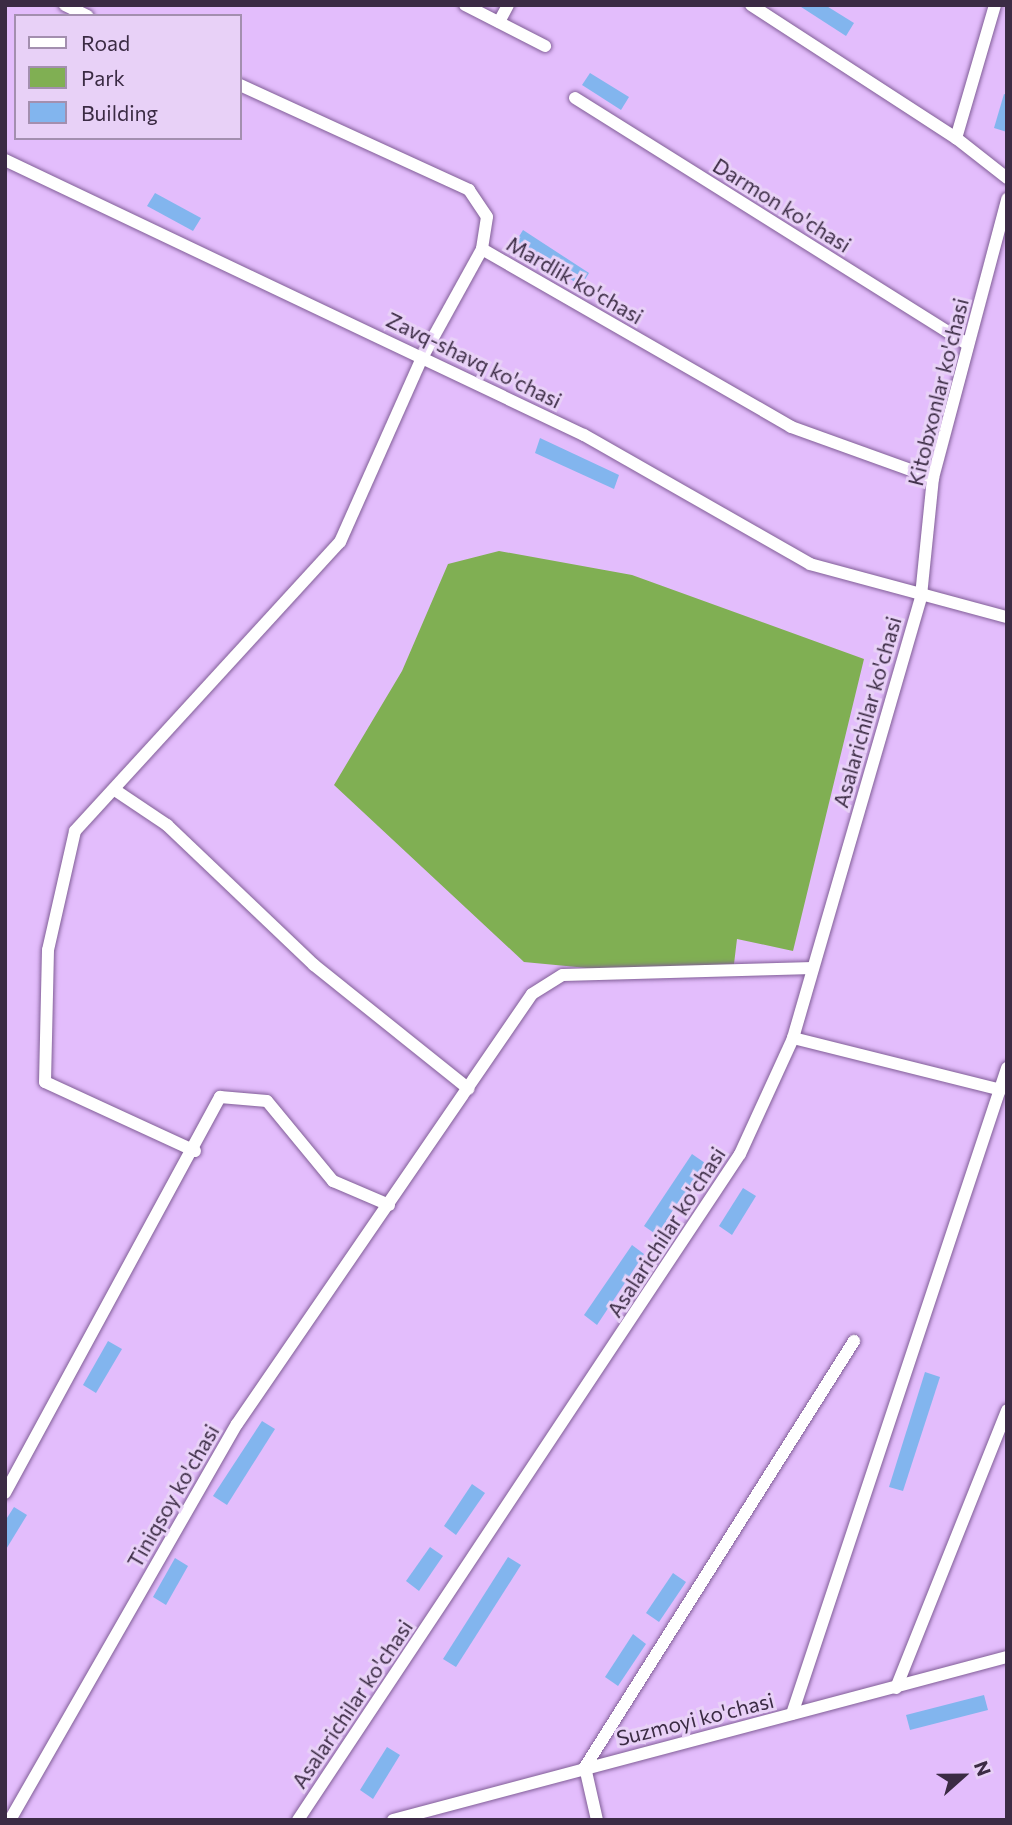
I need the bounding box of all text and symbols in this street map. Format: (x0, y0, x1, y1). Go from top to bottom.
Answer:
legend (14, 14, 242, 140)
text: Road (81, 30, 130, 55)
text: Park (81, 65, 125, 90)
text: Building (81, 100, 158, 125)
street label: Darmon ko'chasi (708, 153, 856, 257)
street label: Mardlik ko'chasi (502, 231, 648, 329)
street label: Kitobxonlar ko'chasi (902, 296, 974, 488)
street label: Zavq-shavq ko'chasi (382, 307, 566, 413)
street label: Asalarichilar ko'chasi (828, 613, 906, 811)
street label: Asalarichilar ko'chasi (602, 1142, 730, 1322)
street label: Tiniqsoy ko'chasi (122, 1420, 224, 1572)
street label: Asalarichilar ko'chasi (286, 1615, 418, 1793)
street label: Suzmoyi ko'chasi (614, 1687, 776, 1751)
north arrow (928, 1741, 998, 1811)
text: N (970, 1758, 996, 1779)

